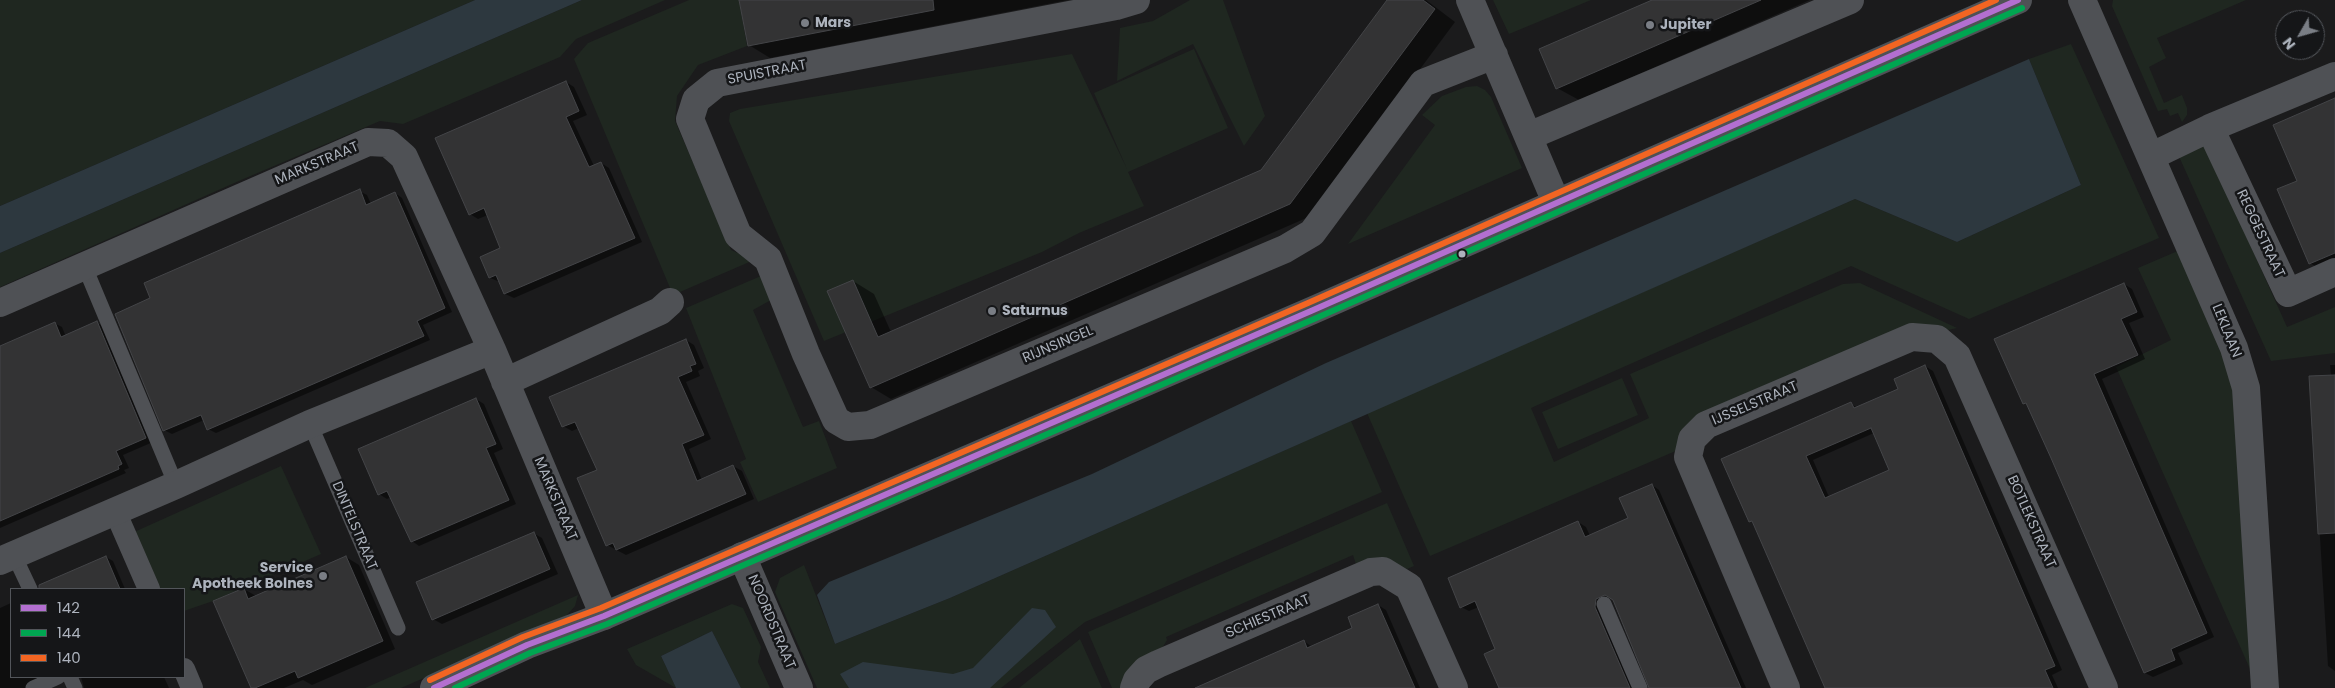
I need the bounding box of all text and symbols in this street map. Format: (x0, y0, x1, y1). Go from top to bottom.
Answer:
north arrow (2275, 10, 2325, 60)
place label: Mars (815, 15, 851, 31)
marker: Mars (799, 17, 811, 29)
place label: Jupiter (1660, 17, 1711, 33)
marker: Jupiter (1644, 19, 1656, 31)
text: N (2278, 33, 2300, 54)
street label: SPUISTRAAT (726, 57, 808, 89)
street label: MARKSTRAAT (273, 139, 361, 189)
street label: REGGESTRAAT (2232, 187, 2288, 281)
unlabelled marker (1457, 249, 1467, 259)
street label: LEKLAAN (2208, 302, 2244, 360)
place label: Saturnus (1002, 303, 1068, 319)
marker: Saturnus (986, 305, 998, 317)
street label: RIJNSINGEL (1020, 323, 1096, 367)
street label: IJSSELSTRAAT (1710, 378, 1800, 430)
street label: MARKSTRAAT (530, 455, 580, 543)
street label: BOTLEKSTRAAT (2003, 473, 2059, 571)
street label: DINTELSTRAAT (328, 479, 380, 573)
place label: Service Apotheek Bolnes (192, 560, 313, 592)
marker: Service Apotheek Bolnes (317, 570, 329, 582)
street label: NOORDSTRAAT (744, 572, 798, 672)
legend (10, 588, 185, 678)
street label: SCHIESTRAAT (1223, 592, 1313, 642)
text: 142 (57, 597, 80, 618)
text: 144 (57, 622, 81, 643)
text: 140 (57, 647, 81, 668)

